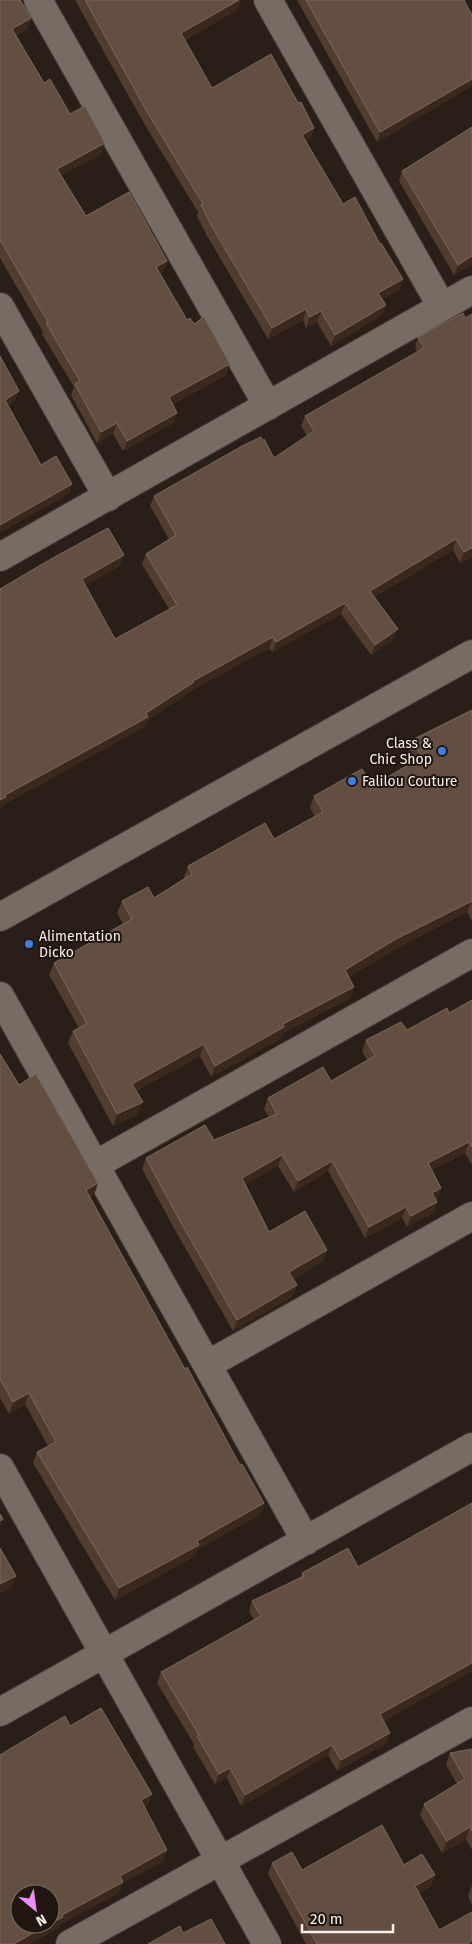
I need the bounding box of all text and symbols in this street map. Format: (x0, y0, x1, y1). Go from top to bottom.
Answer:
place label: Class & Chic Shop (369, 735, 432, 768)
marker: Class & Chic Shop (436, 745, 448, 757)
place label: Falilou Couture (362, 773, 457, 790)
marker: Falilou Couture (346, 775, 358, 787)
place label: Alimentation Dicko (39, 928, 121, 961)
marker: Alimentation Dicko (23, 938, 35, 950)
north arrow (10, 1884, 60, 1934)
scale bar (302, 1902, 393, 1934)
text: N (33, 1910, 49, 1930)
text: 20 m (310, 1910, 343, 1928)

